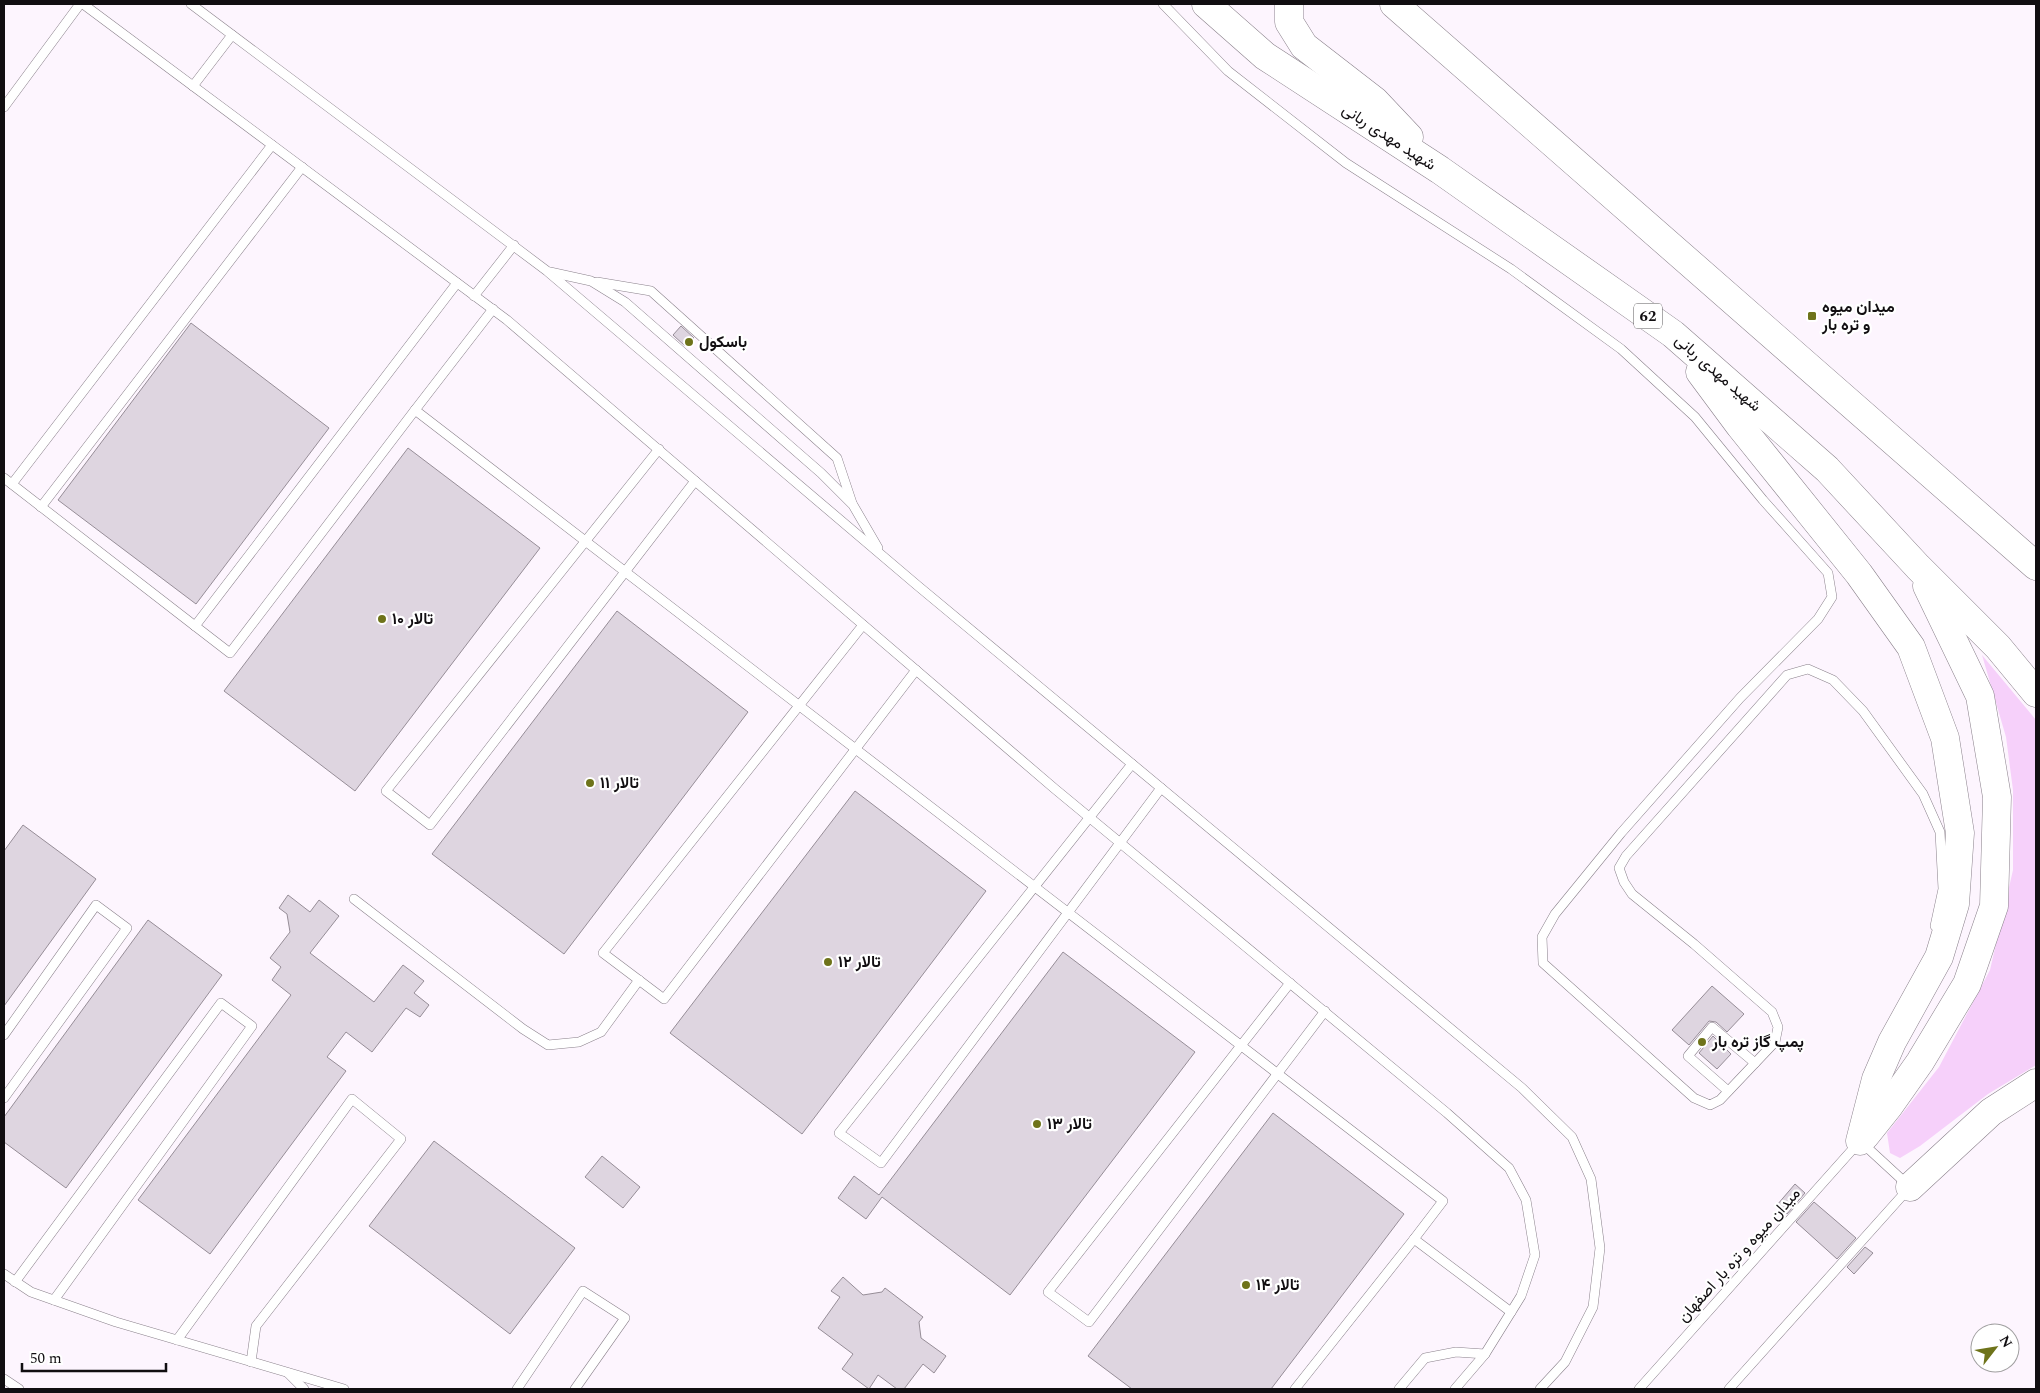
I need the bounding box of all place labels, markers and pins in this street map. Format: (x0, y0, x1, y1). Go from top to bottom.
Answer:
place label: میدان میوه و تره بار (1821, 295, 1895, 337)
marker: میدان میوه و تره بار (1806, 310, 1818, 322)
place label: باسكول (699, 330, 747, 354)
marker: باسكول (683, 336, 695, 348)
place label: تالار ۱۰ (392, 607, 433, 631)
marker: تالار ۱۰ (376, 613, 388, 625)
place label: تالار ۱۱ (600, 771, 639, 795)
marker: تالار ۱۱ (584, 777, 596, 789)
place label: تالار ۱۲ (838, 950, 881, 974)
marker: تالار ۱۲ (822, 956, 834, 968)
place label: پمپ گاز تره بار (1711, 1030, 1804, 1054)
marker: پمپ گاز تره بار (1696, 1036, 1708, 1048)
place label: تالار ۱۳ (1047, 1112, 1092, 1136)
marker: تالار ۱۳ (1031, 1118, 1043, 1130)
place label: تالار ۱۴ (1256, 1273, 1300, 1297)
marker: تالار ۱۴ (1240, 1279, 1252, 1291)

